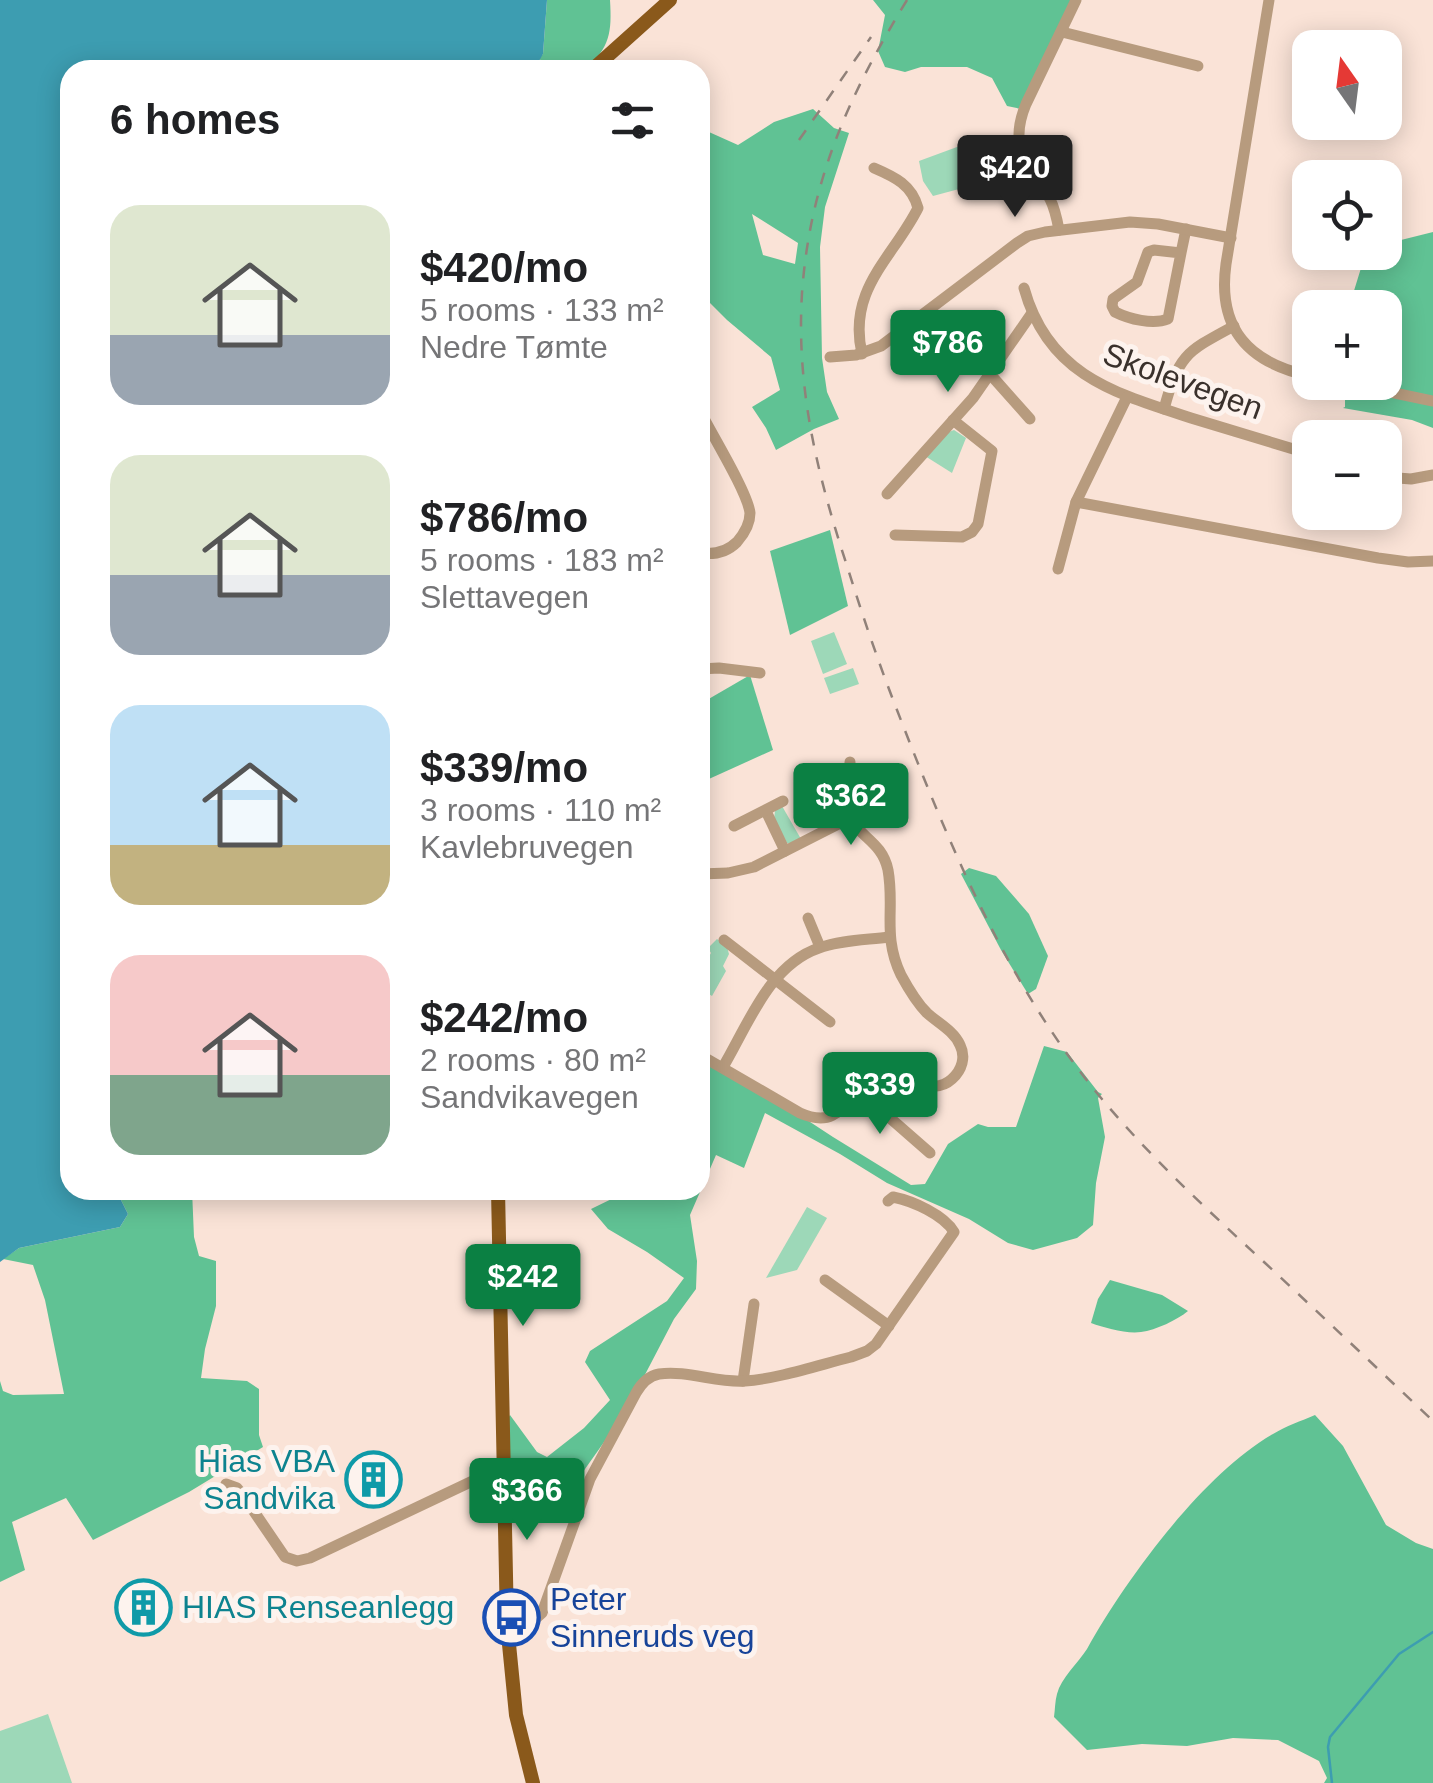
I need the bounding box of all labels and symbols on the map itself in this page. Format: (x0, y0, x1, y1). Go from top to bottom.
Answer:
north arrow (1292, 30, 1402, 140)
pin: $420 (956, 135, 1074, 220)
pin: $786 (889, 310, 1007, 395)
street label: Skolevegen (1098, 335, 1268, 427)
pin: $362 (792, 763, 910, 848)
pin: $339 (821, 1052, 939, 1137)
pin: $242 (464, 1244, 582, 1329)
place label: Hias VBA Sandvika (198, 1443, 336, 1516)
building icon: Hias VBA Sandvika (344, 1449, 404, 1509)
pin: $366 (468, 1458, 586, 1543)
building icon: HIAS Renseanlegg (113, 1577, 173, 1637)
place label: Peter Sinneruds veg (550, 1581, 755, 1654)
bus stop icon: Peter Sinneruds veg (481, 1587, 541, 1647)
place label: HIAS Renseanlegg (182, 1589, 454, 1625)

